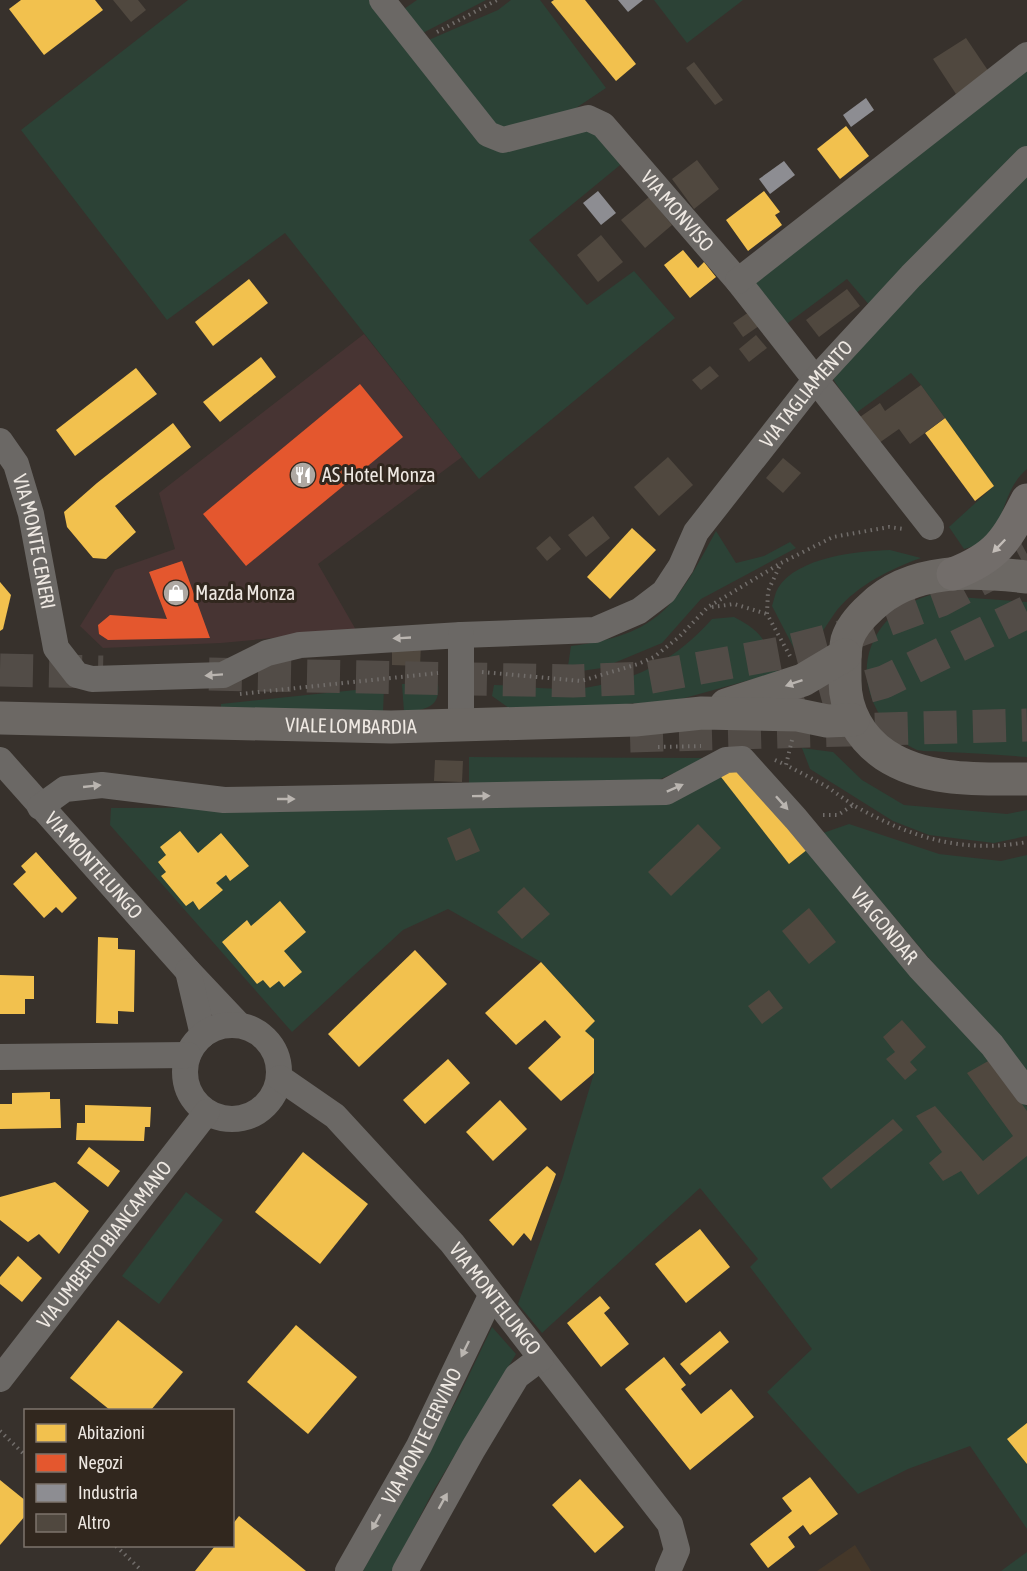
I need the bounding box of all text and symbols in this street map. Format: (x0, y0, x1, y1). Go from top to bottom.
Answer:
street label: VIA MONVISO (637, 165, 719, 256)
street label: VIA TAGLIAMENTO (755, 335, 857, 452)
restaurant icon: AS Hotel Monza (288, 460, 318, 490)
place label: AS Hotel Monza (322, 463, 436, 486)
street label: VIA MONTE CENERI (9, 471, 60, 611)
one-way arrow (992, 539, 1006, 553)
shop icon: Mazda Monza (161, 578, 191, 608)
place label: Mazda Monza (195, 581, 295, 604)
one-way arrow (393, 633, 412, 642)
one-way arrow (204, 670, 223, 679)
one-way arrow (785, 679, 803, 688)
street label: VIALE LOMBARDIA (285, 713, 417, 738)
one-way arrow (83, 781, 102, 791)
one-way arrow (667, 783, 685, 793)
one-way arrow (472, 792, 491, 801)
one-way arrow (277, 794, 296, 804)
one-way arrow (775, 795, 789, 810)
street label: VIA MONTELUNGO (41, 807, 148, 923)
street label: VIA GONDAR (846, 882, 923, 968)
street label: VIA UMBERTO BIANCAMANO (32, 1156, 176, 1333)
street label: VIA MONTELUNGO (445, 1238, 546, 1359)
one-way arrow (461, 1340, 470, 1357)
street label: VIA MONTE CERVINO (377, 1364, 466, 1508)
legend (24, 1409, 234, 1547)
text: Abitazioni (78, 1422, 145, 1443)
text: Negozi (78, 1452, 123, 1473)
text: Industria (78, 1482, 138, 1503)
one-way arrow (438, 1493, 448, 1510)
text: Altro (78, 1512, 111, 1533)
one-way arrow (371, 1514, 381, 1531)

